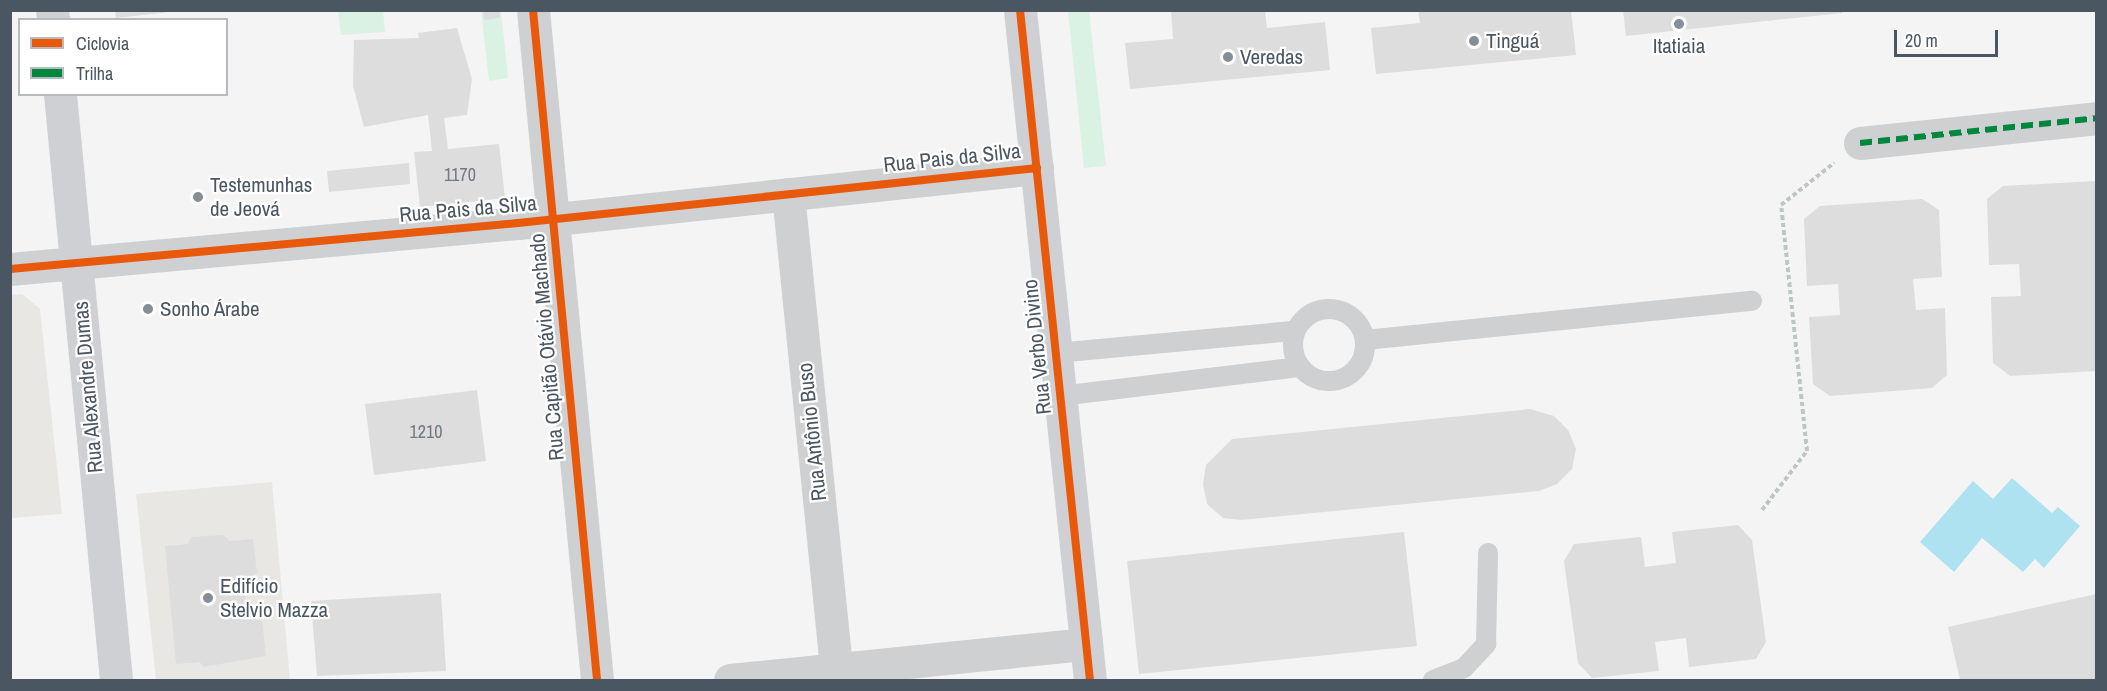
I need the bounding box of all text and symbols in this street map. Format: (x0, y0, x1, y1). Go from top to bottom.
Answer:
marker: Itatiaia (1672, 17, 1686, 31)
legend (18, 18, 228, 96)
scale bar (1897, 18, 2000, 56)
place label: Tinguá (1486, 28, 1539, 54)
text: 20 m (1905, 28, 1938, 53)
text: Ciclovia (76, 31, 129, 56)
place label: Itatiaia (1653, 33, 1705, 59)
marker: Tinguá (1467, 34, 1481, 48)
place label: Veredas (1240, 44, 1303, 70)
marker: Veredas (1221, 50, 1235, 64)
text: Trilha (76, 61, 113, 86)
street label: Rua Pais da Silva (882, 138, 1022, 178)
house number: 1170 (444, 164, 476, 186)
place label: Testemunhas de Jeová (210, 172, 312, 222)
marker: Testemunhas de Jeová (191, 190, 205, 204)
street label: Rua Pais da Silva (398, 190, 538, 228)
street label: Rua Capitão Otávio Machado (525, 232, 569, 462)
street label: Rua Verbo Divino (1017, 278, 1057, 416)
place label: Sonho Árabe (160, 296, 261, 322)
street label: Rua Alexandre Dumas (68, 300, 108, 474)
marker: Sonho Árabe (141, 302, 155, 316)
street label: Rua Antônio Buso (792, 361, 832, 503)
house number: 1210 (410, 421, 442, 443)
place label: Edifício Stelvio Mazza (220, 573, 328, 623)
marker: Edifício Stelvio Mazza (201, 591, 215, 605)

